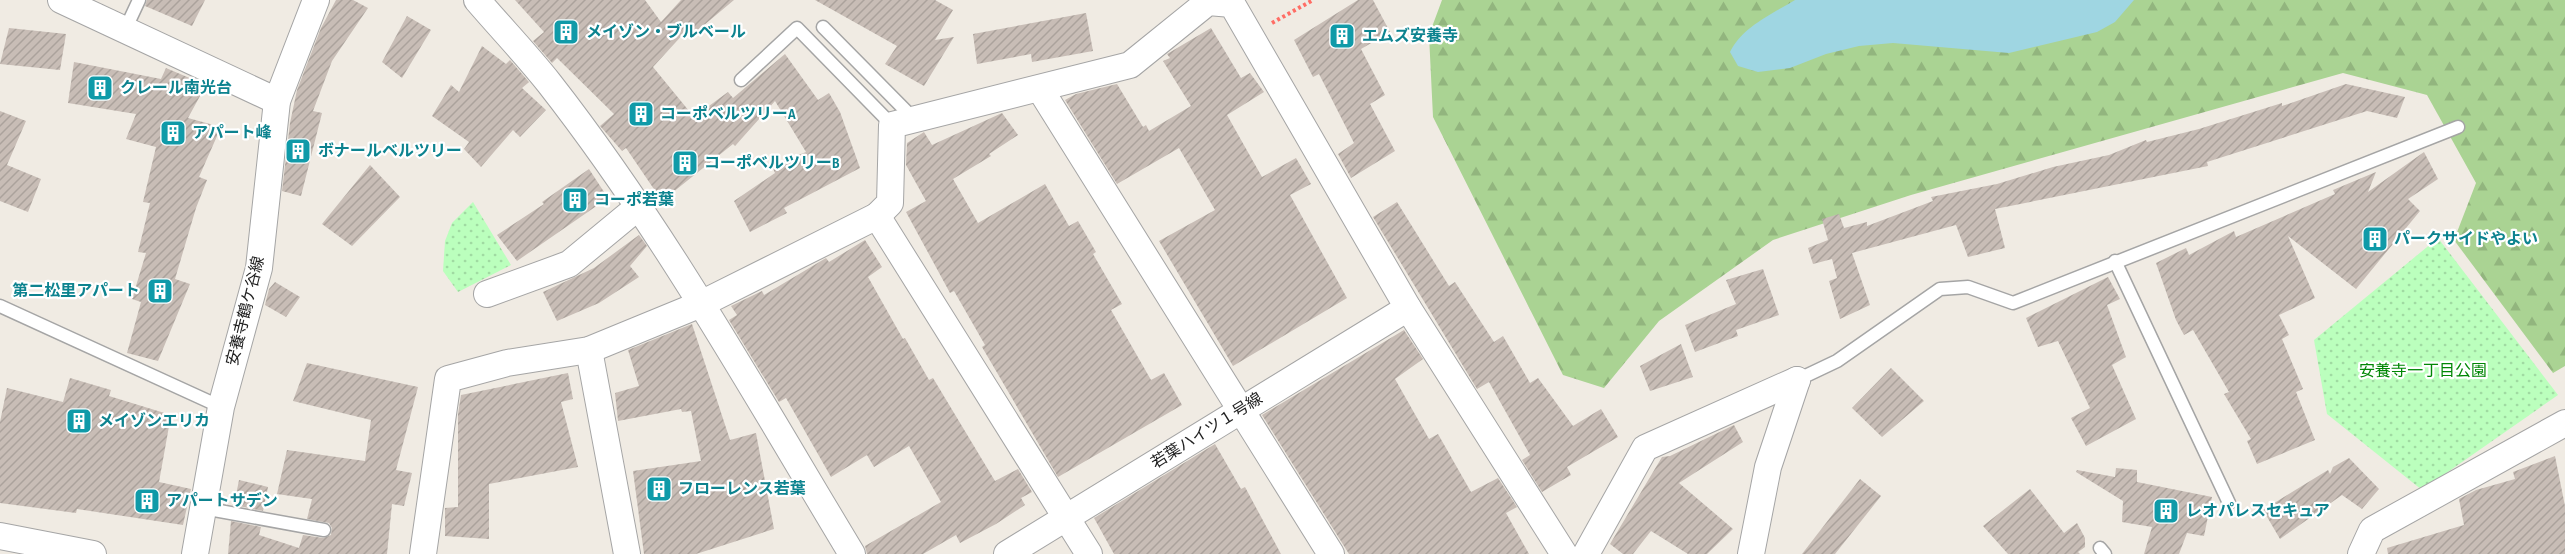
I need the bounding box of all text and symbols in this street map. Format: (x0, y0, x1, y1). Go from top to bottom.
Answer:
building icon: メイゾン・ブルベール (551, 17, 581, 47)
building icon: エムズ安養寺 (1327, 21, 1357, 51)
place label: メイゾン・ブルベール (586, 23, 746, 42)
place label: エムズ安養寺 (1362, 27, 1458, 46)
building icon: クレール南光台 (85, 73, 115, 103)
place label: クレール南光台 (120, 79, 232, 98)
building icon: コーポベルツリーA (626, 99, 656, 129)
place label: コーポベルツリーA (660, 105, 796, 124)
building icon: アパート峰 (158, 118, 188, 148)
place label: アパート峰 (192, 123, 272, 143)
building icon: ボナールベルツリー (283, 136, 313, 166)
place label: ボナールベルツリー (318, 142, 462, 161)
building icon: コーポベルツリーB (670, 148, 700, 178)
place label: コーポベルツリーB (704, 154, 840, 173)
building icon: コーポ若葉 (560, 185, 590, 215)
place label: コーポ若葉 (594, 191, 674, 210)
building icon: パークサイドやよい (2360, 224, 2390, 254)
place label: パークサイドやよい (2394, 230, 2538, 249)
street label: 安養寺鶴ケ谷線 (223, 254, 269, 368)
building icon: 第二松里アパート (145, 276, 175, 306)
place label: 第二松里アパート (12, 282, 140, 301)
park label: 安養寺一丁目公園 (2359, 362, 2487, 381)
street label: 若葉ハイツ１号線 (1148, 389, 1266, 473)
building icon: メイゾンエリカ (64, 406, 94, 436)
place label: メイゾンエリカ (98, 412, 210, 431)
building icon: フローレンス若葉 (644, 474, 674, 504)
place label: フローレンス若葉 (678, 480, 806, 499)
building icon: アパートサデン (132, 486, 162, 516)
place label: アパートサデン (166, 492, 278, 511)
building icon: レオパレスセキュア (2151, 496, 2181, 526)
place label: レオパレスセキュア (2186, 502, 2330, 521)

